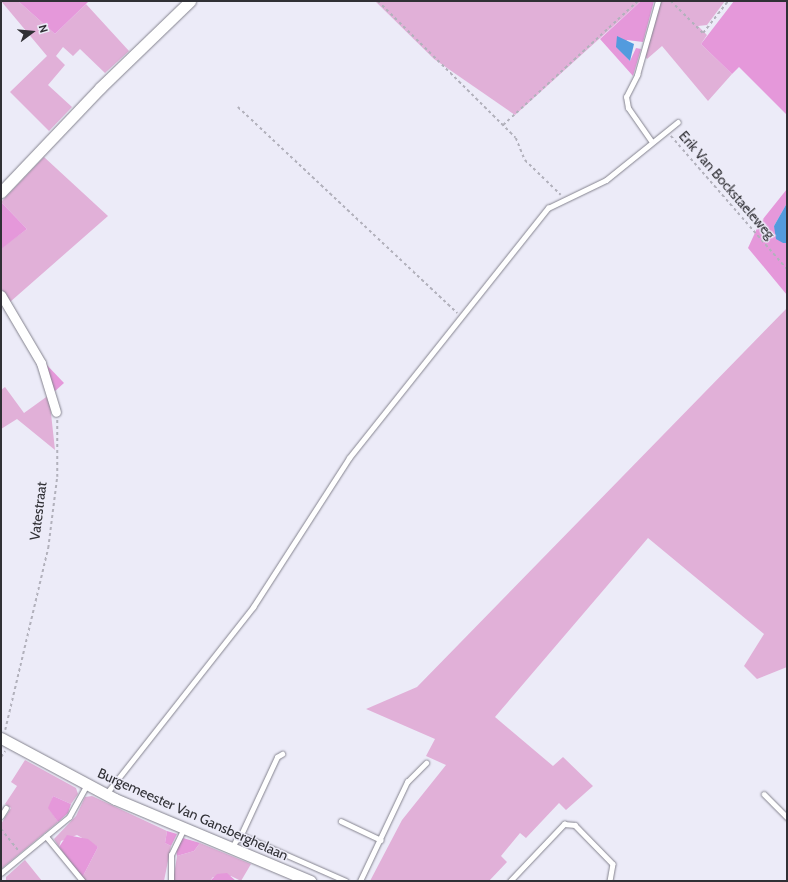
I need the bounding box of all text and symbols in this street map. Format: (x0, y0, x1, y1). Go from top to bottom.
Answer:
north arrow (12, 12, 52, 52)
text: N (36, 23, 51, 34)
street label: Erik Van Bockstaeleweg (675, 127, 779, 243)
street label: Vatestraat (26, 481, 50, 541)
street label: Burgemeester Van Gansberghelaan (95, 764, 291, 864)

